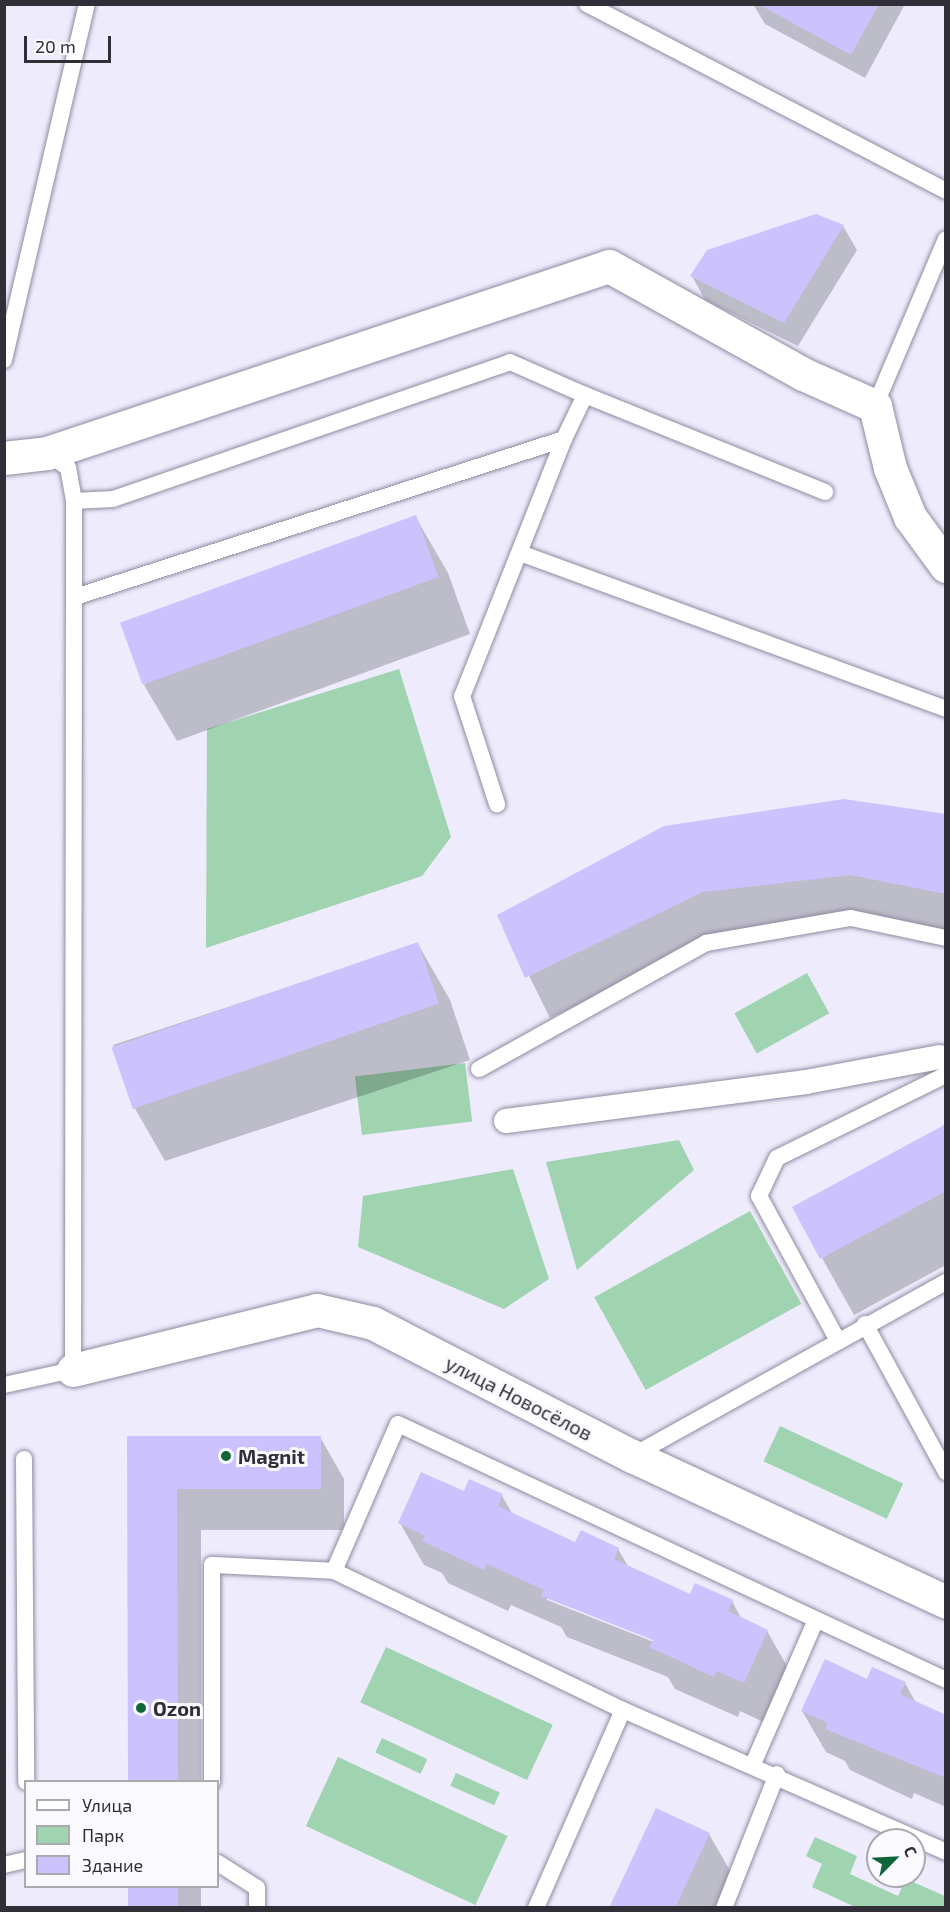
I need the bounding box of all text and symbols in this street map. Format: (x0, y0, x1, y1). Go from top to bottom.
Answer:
scale bar (27, 24, 114, 62)
text: 20 m (35, 35, 76, 57)
street label: улица Новосёлов (441, 1351, 597, 1445)
place label: Magnit (238, 1444, 305, 1468)
marker: Magnit (219, 1449, 233, 1463)
place label: Ozon (153, 1696, 201, 1720)
marker: Ozon (134, 1701, 148, 1715)
legend (24, 1780, 219, 1888)
text: Улица (82, 1794, 132, 1816)
text: Парк (82, 1824, 124, 1846)
north arrow (866, 1828, 926, 1888)
text: С (900, 1843, 922, 1859)
text: Здание (82, 1854, 143, 1876)

